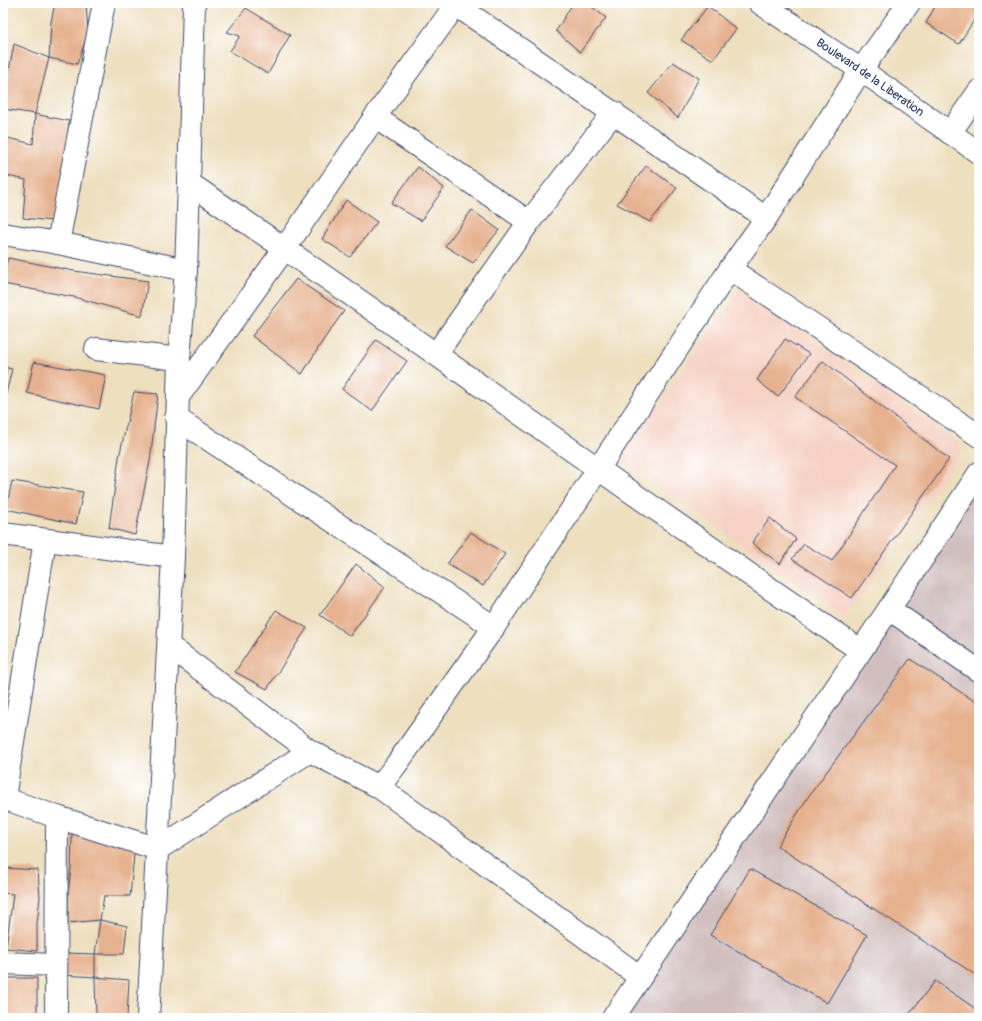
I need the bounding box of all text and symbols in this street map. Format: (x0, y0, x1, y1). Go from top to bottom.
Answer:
street label: Boulevard de la Liberation (814, 35, 927, 120)

